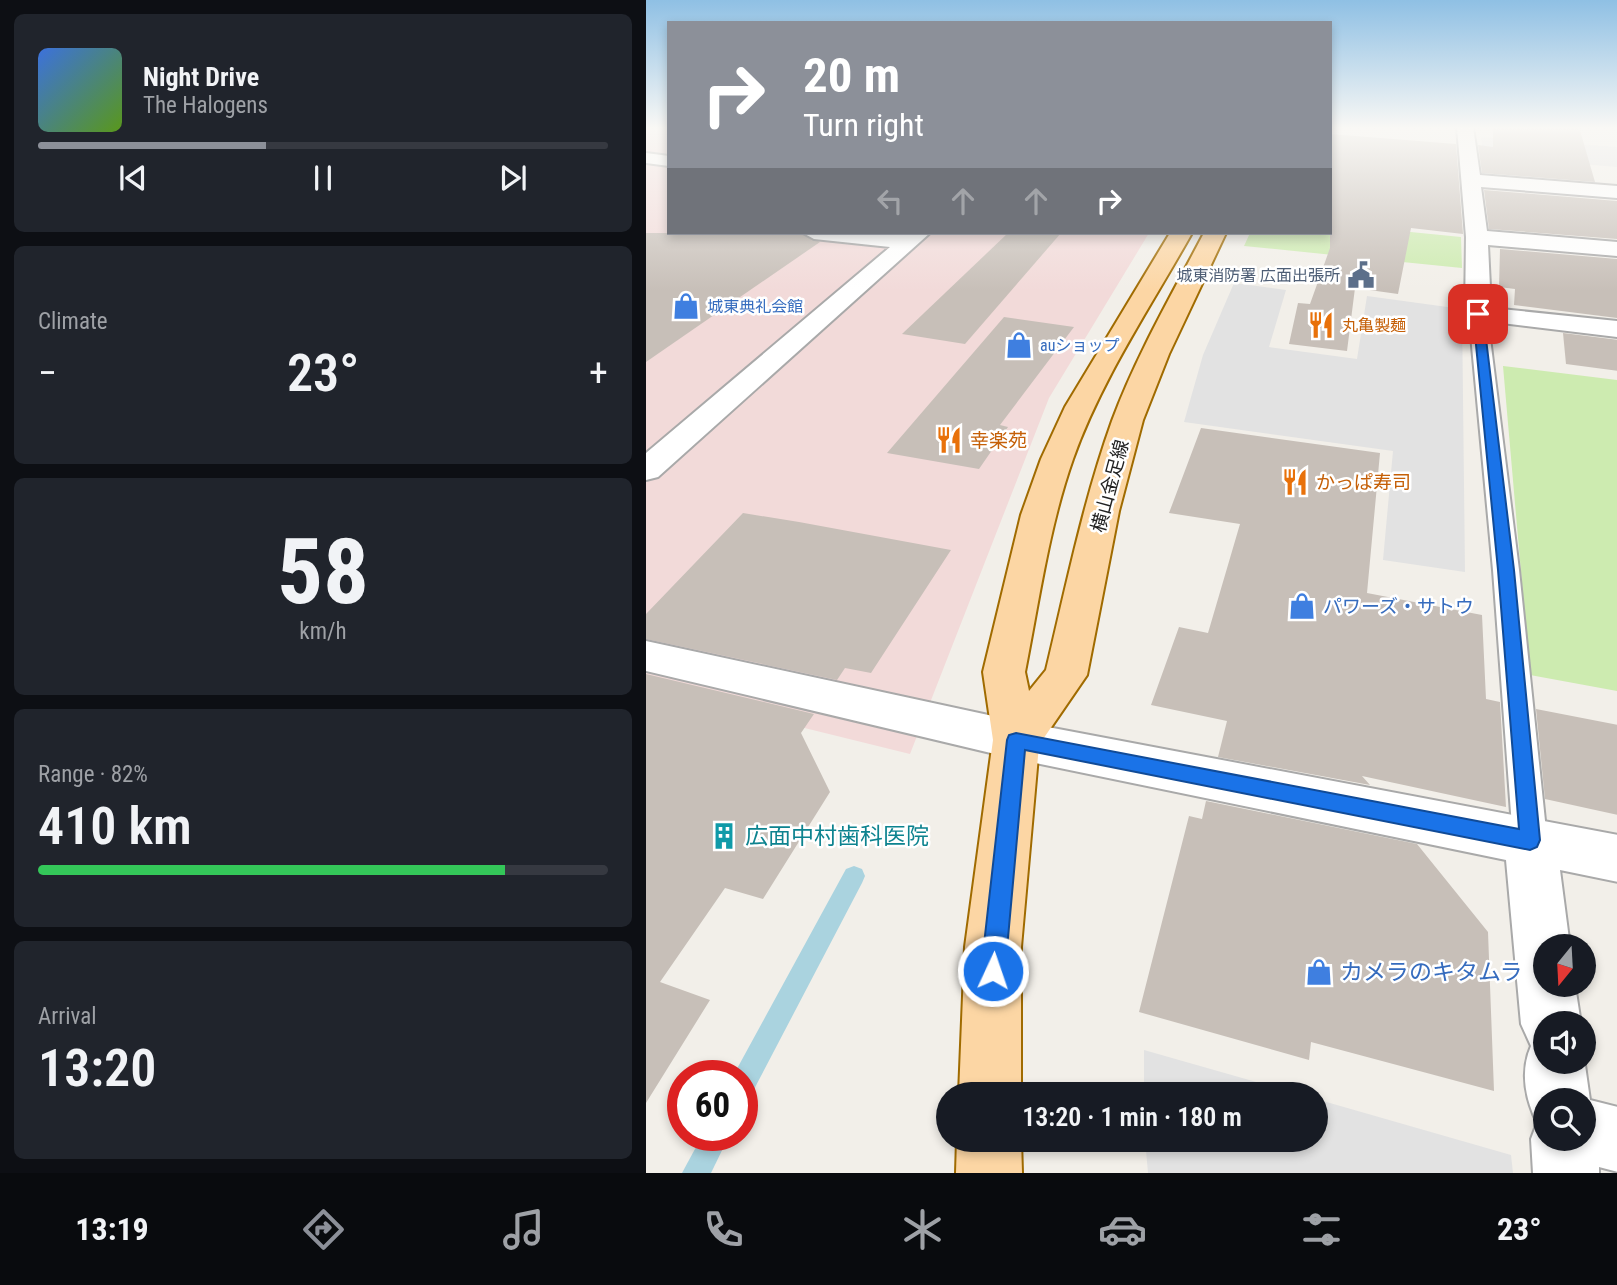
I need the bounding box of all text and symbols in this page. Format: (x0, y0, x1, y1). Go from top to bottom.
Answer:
text: 20 m (803, 47, 900, 104)
icon: right (688, 49, 779, 140)
text: Night Drive (143, 62, 259, 92)
text: The Halogens (143, 92, 268, 119)
text: Turn right (803, 106, 924, 144)
icon: previous (114, 159, 152, 197)
icon: pause (304, 159, 342, 197)
icon: next (494, 159, 532, 197)
icon: left (871, 182, 909, 220)
icon: ahead (944, 182, 982, 220)
icon: ahead (1017, 182, 1055, 220)
icon: right (1090, 182, 1128, 220)
public building icon: 城東消防署 広面出張所 (1346, 260, 1376, 290)
place label: 城東消防署 広面出張所 (1176, 266, 1340, 285)
pin (1448, 284, 1508, 344)
shop icon: 城東典礼会館 (671, 291, 701, 321)
icon: arrive (1459, 295, 1497, 333)
place label: 城東典礼会館 (707, 297, 803, 316)
text: Climate (38, 308, 108, 335)
restaurant icon: 丸亀製麺 (1306, 310, 1336, 340)
place label: 丸亀製麺 (1342, 316, 1406, 335)
shop icon: auショップ (1004, 330, 1034, 360)
place label: auショップ (1040, 336, 1119, 355)
text: 23° (287, 343, 359, 404)
text: − (38, 351, 57, 395)
text: + (589, 351, 608, 395)
restaurant icon: 幸楽苑 (934, 425, 964, 455)
place label: 幸楽苑 (970, 429, 1027, 452)
street label: 横山金足線 (1087, 437, 1133, 535)
restaurant icon: かっぱ寿司 (1280, 467, 1310, 497)
place label: かっぱ寿司 (1316, 471, 1411, 494)
text: 58 (277, 519, 369, 625)
shop icon: パワーズ・サトウ (1287, 591, 1317, 621)
place label: パワーズ・サトウ (1323, 595, 1474, 618)
text: km/h (299, 618, 347, 645)
text: Range · 82% (38, 761, 148, 788)
text: 410 km (38, 796, 192, 857)
building icon: 広面中村歯科医院 (709, 821, 739, 851)
place label: 広面中村歯科医院 (745, 823, 929, 850)
position arrow (956, 934, 1030, 1008)
north arrow (1533, 934, 1596, 998)
map controls (1533, 934, 1596, 1151)
shop icon: カメラのキタムラ (1304, 957, 1334, 987)
place label: カメラのキタムラ (1340, 959, 1523, 986)
text: Arrival (38, 1003, 97, 1030)
button: sound (1533, 1011, 1596, 1074)
text: 13:20 (38, 1038, 156, 1099)
speed limit sign: 60 (667, 1060, 758, 1151)
button: search (1533, 1088, 1596, 1151)
text: 13:20 · 1 min · 180 m (1022, 1102, 1242, 1132)
icon: directions (299, 1205, 348, 1254)
icon: music (499, 1205, 548, 1254)
icon: phone (699, 1205, 748, 1254)
icon: climate (898, 1205, 947, 1254)
icon: car (1098, 1205, 1147, 1254)
icon: filters (1297, 1205, 1346, 1254)
text: 13:19 (75, 1210, 149, 1248)
text: 23° (1497, 1210, 1542, 1248)

